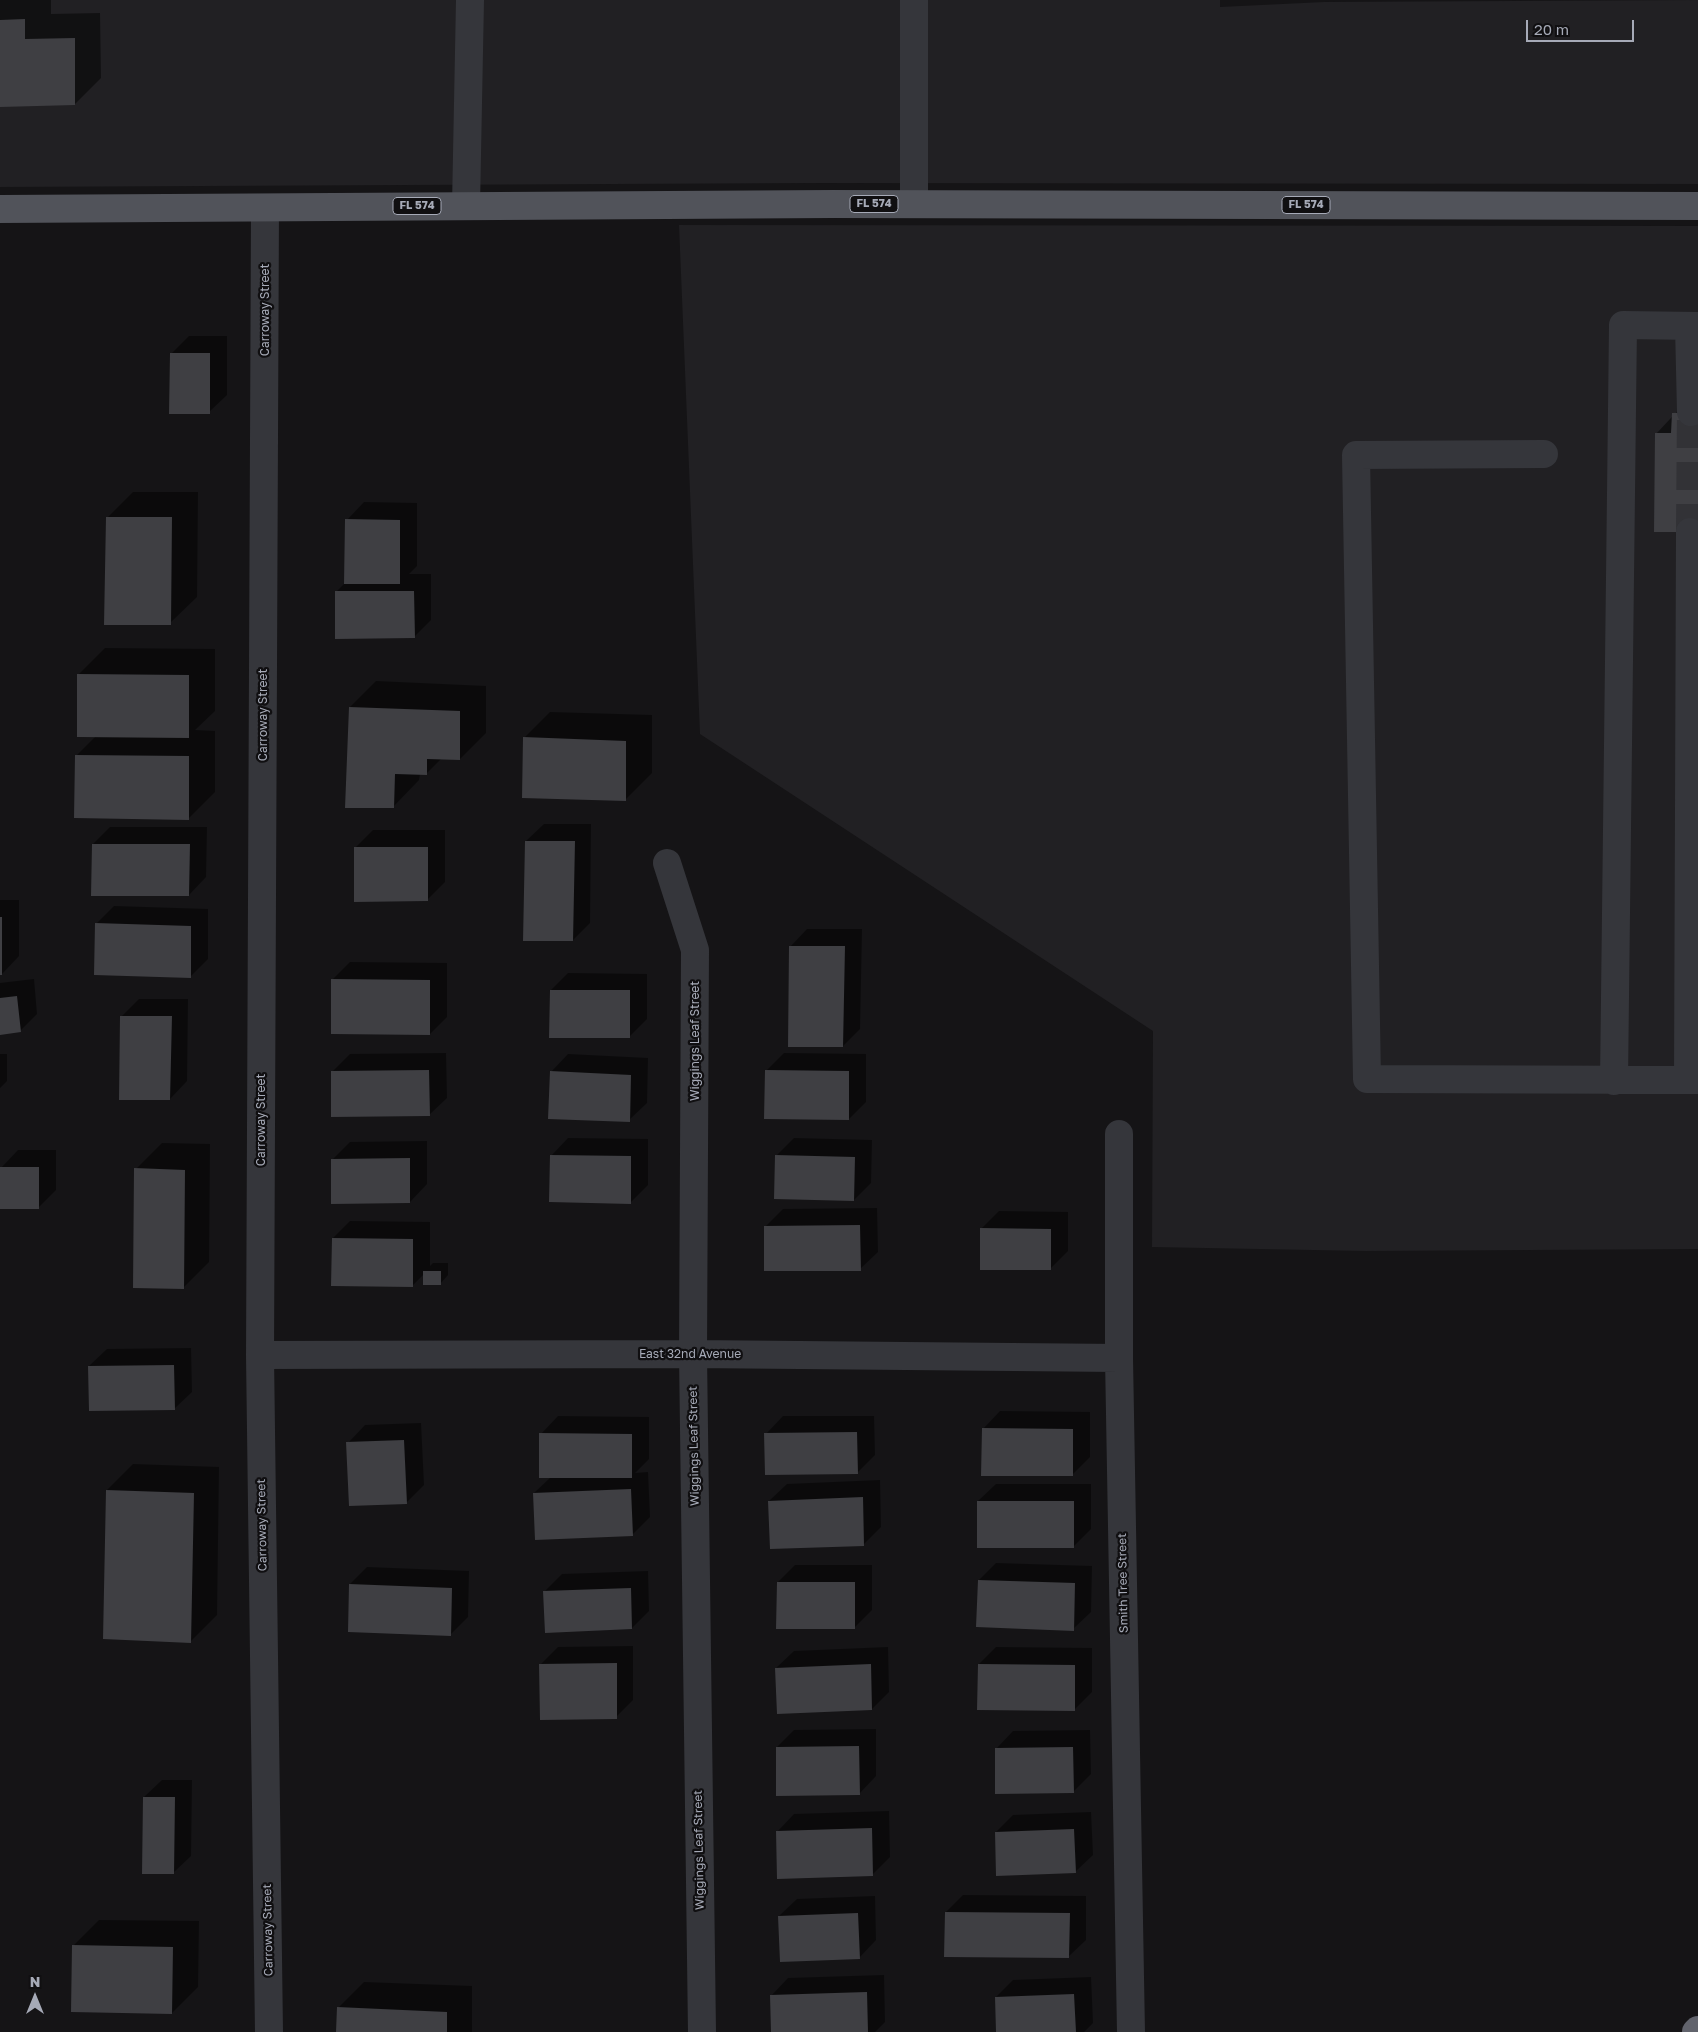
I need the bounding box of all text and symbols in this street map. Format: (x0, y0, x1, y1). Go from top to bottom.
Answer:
scale bar (1528, 10, 1636, 42)
text: 20 m (1534, 20, 1569, 38)
road number: FL 574 (850, 195, 898, 212)
road number: FL 574 (1282, 196, 1330, 214)
road number: FL 574 (393, 198, 441, 215)
street label: Carroway Street (258, 264, 272, 356)
street label: Carroway Street (256, 669, 270, 761)
street label: Wiggings Leaf Street (688, 981, 702, 1101)
street label: Carroway Street (254, 1074, 268, 1166)
street label: East 32nd Avenue (639, 1347, 741, 1361)
street label: Wiggings Leaf Street (686, 1386, 702, 1506)
street label: Carroway Street (254, 1479, 270, 1571)
street label: Smith Tree Street (1115, 1533, 1131, 1633)
street label: Wiggings Leaf Street (691, 1790, 707, 1910)
street label: Carroway Street (260, 1884, 276, 1976)
north arrow (10, 1972, 60, 2022)
text: N (30, 1973, 40, 1990)

